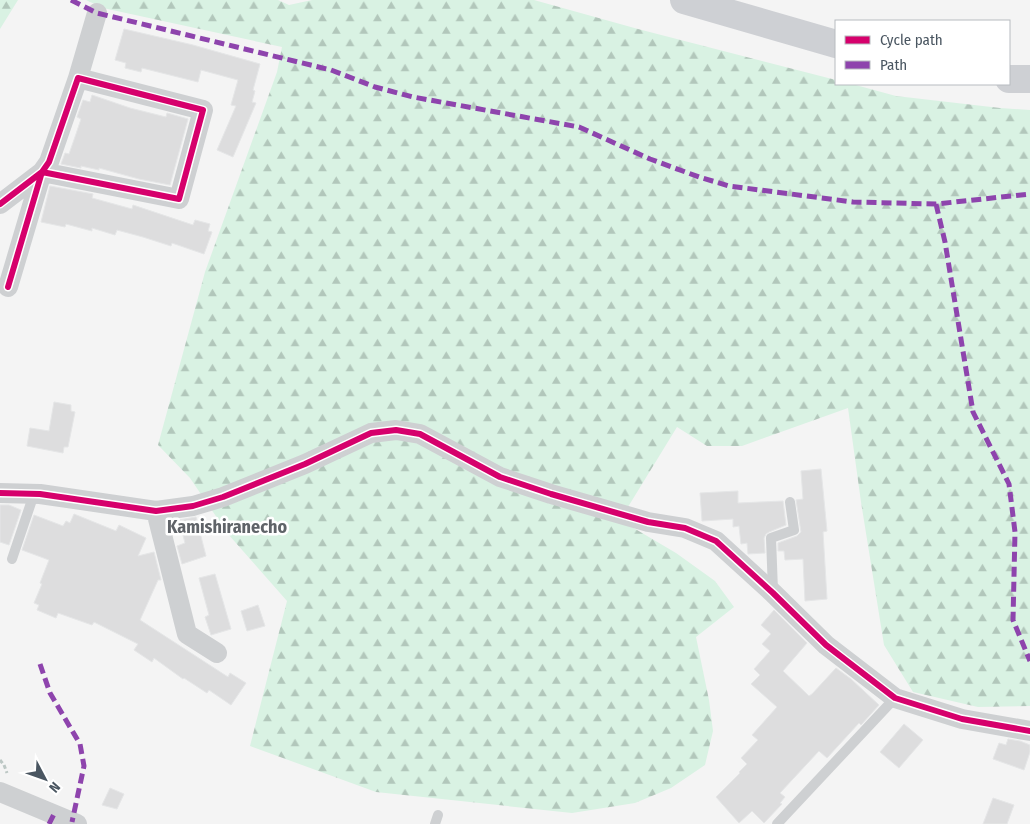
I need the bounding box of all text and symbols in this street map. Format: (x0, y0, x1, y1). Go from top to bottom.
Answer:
legend (835, 20, 1010, 85)
text: Cycle path (880, 31, 943, 49)
text: Path (880, 56, 907, 74)
district label: Kamishiranecho (167, 516, 287, 538)
north arrow (20, 754, 70, 804)
text: N (45, 778, 64, 796)

